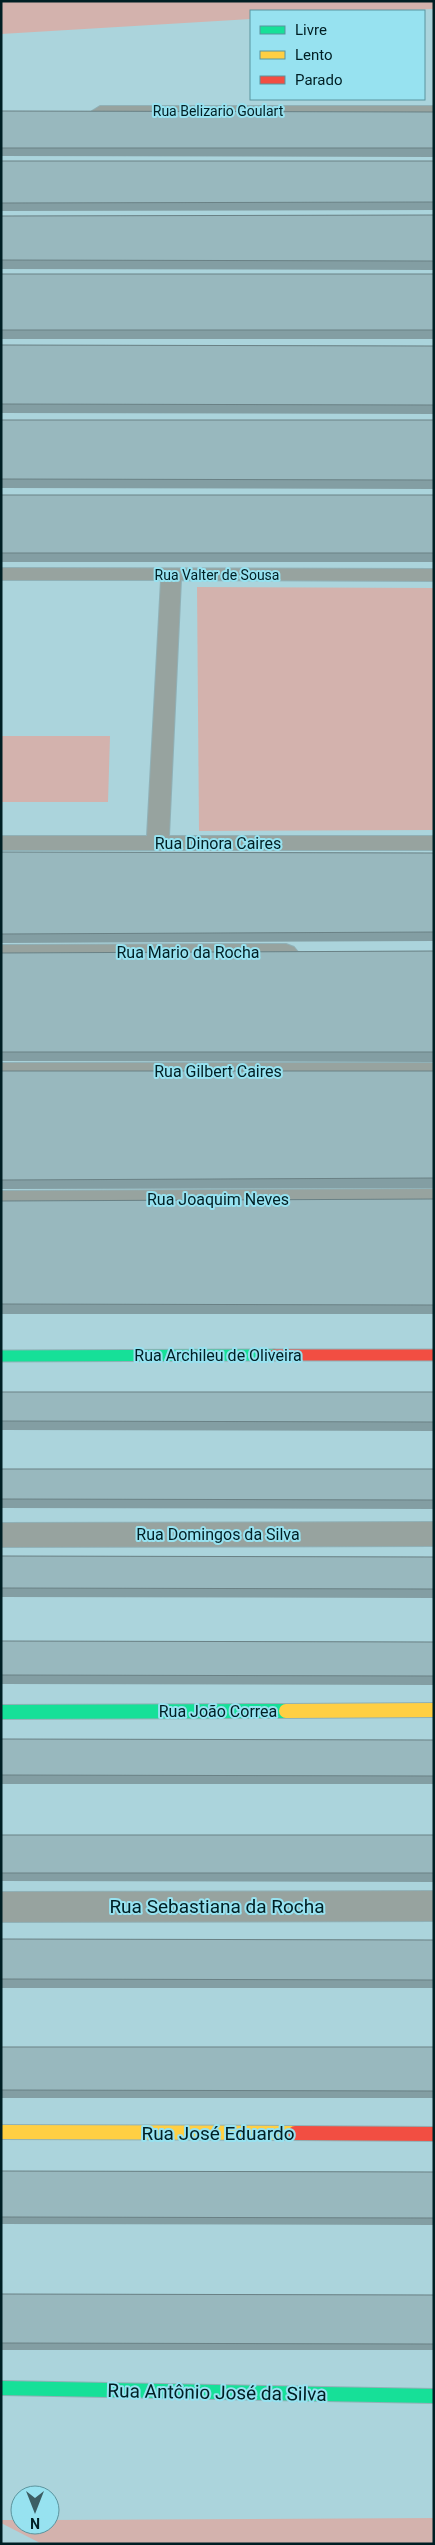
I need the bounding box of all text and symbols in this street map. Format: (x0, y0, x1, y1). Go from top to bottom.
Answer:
legend (250, 10, 425, 100)
text: Livre (295, 21, 327, 39)
text: Lento (295, 46, 333, 64)
text: Parado (295, 71, 343, 89)
street label: Rua Belizario Goulart (153, 103, 284, 119)
street label: Rua Valter de Sousa (155, 567, 279, 583)
street label: Rua Dinora Caires (155, 834, 281, 853)
street label: Rua Mario da Rocha (117, 943, 260, 962)
street label: Rua Gilbert Caires (154, 1062, 282, 1081)
street label: Rua Joaquim Neves (147, 1190, 289, 1209)
street label: Rua Archileu de Oliveira (134, 1346, 302, 1365)
street label: Rua Domingos da Silva (136, 1525, 300, 1544)
street label: Rua João Correa (159, 1702, 277, 1721)
street label: Rua Sebastiana da Rocha (109, 1895, 325, 1918)
street label: Rua José Eduardo (141, 2122, 295, 2145)
street label: Rua Antônio José da Silva (107, 2379, 327, 2406)
north arrow (10, 2485, 60, 2535)
text: N (30, 2515, 40, 2531)

